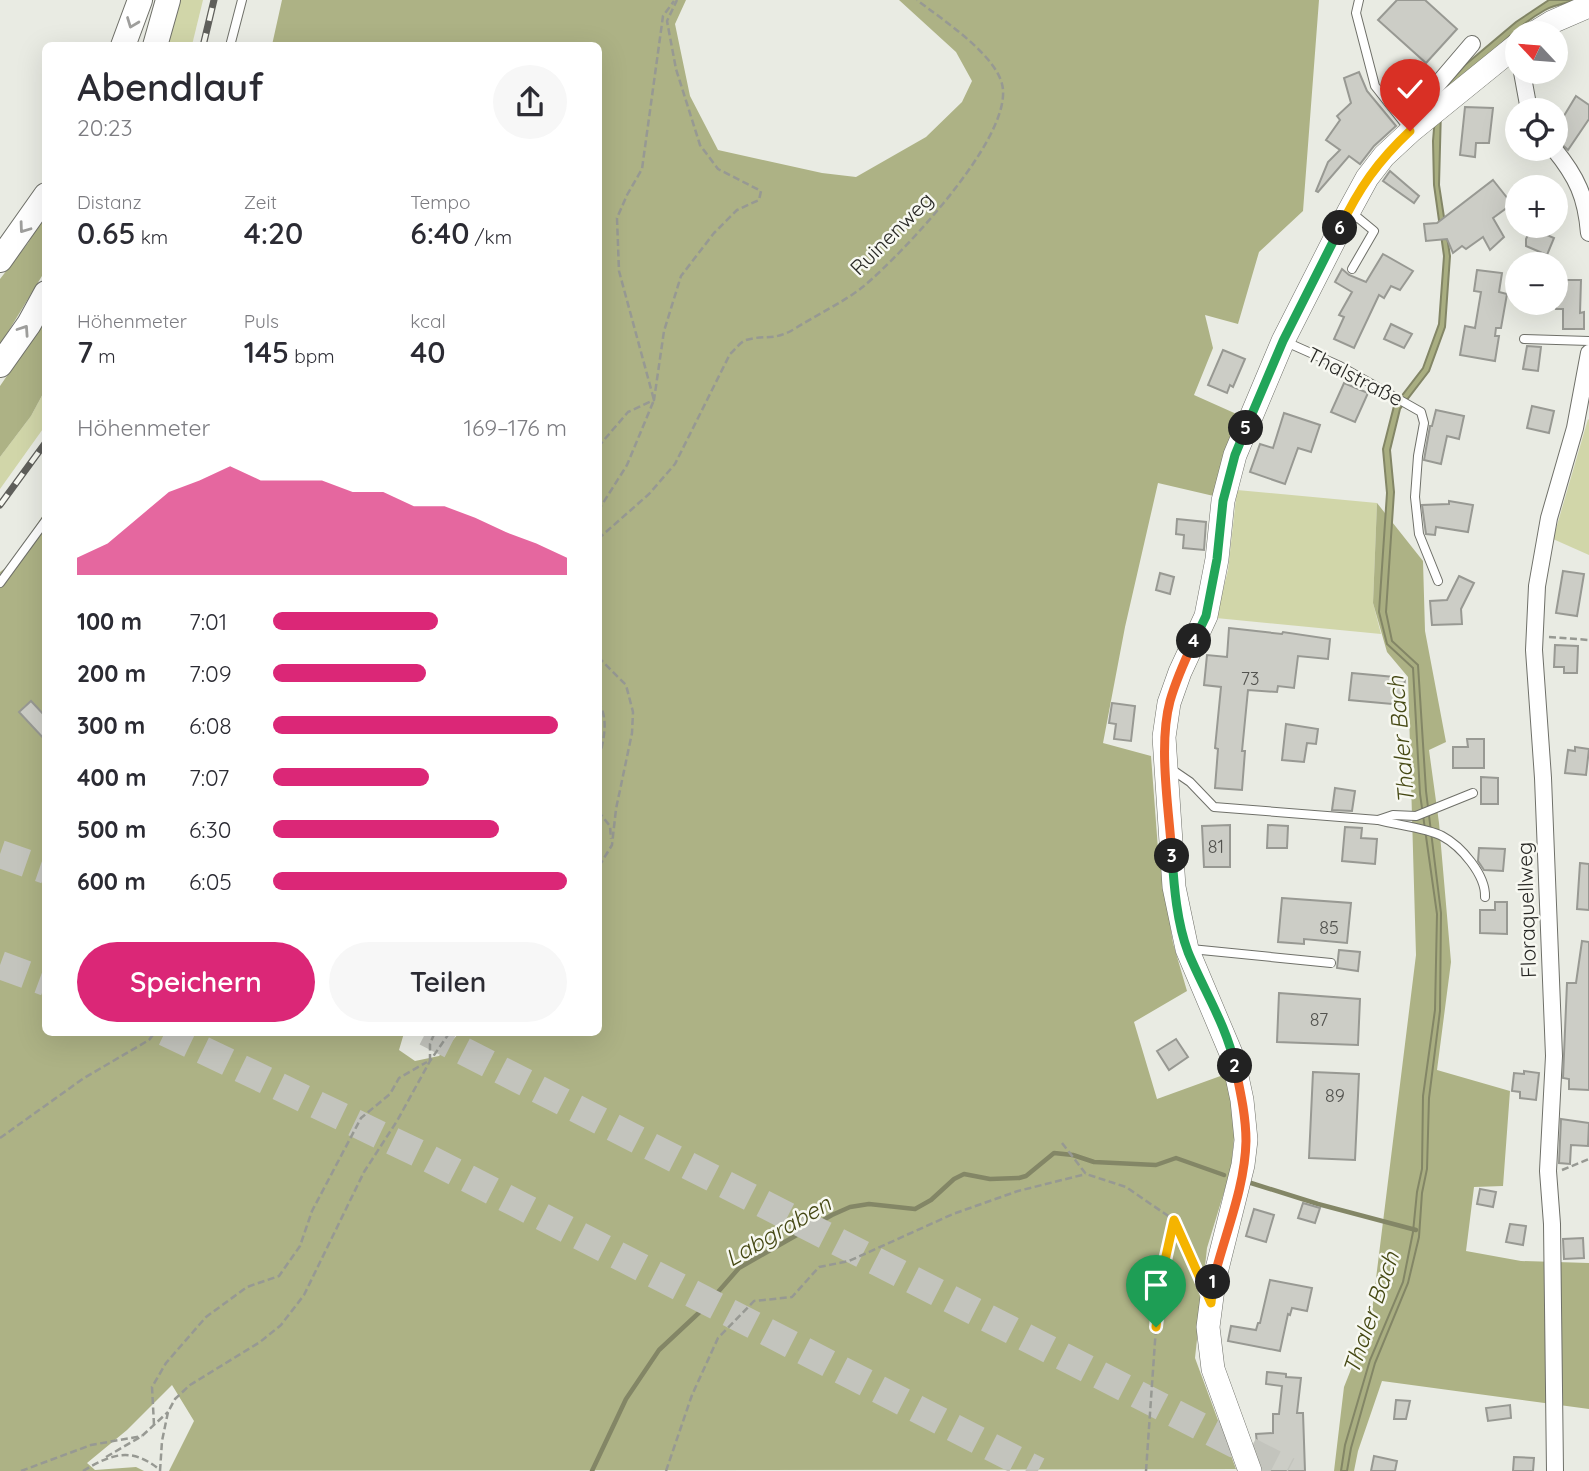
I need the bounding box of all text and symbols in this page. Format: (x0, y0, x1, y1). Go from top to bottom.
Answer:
one-way arrow (126, 16, 140, 28)
north arrow (1505, 21, 1568, 84)
map controls (1505, 21, 1568, 315)
pin (1380, 59, 1440, 131)
text: Abendlauf (77, 63, 264, 111)
button: share (493, 65, 567, 139)
icon: check (1391, 70, 1429, 108)
button: locate (1505, 98, 1568, 161)
text: 20:23 (77, 113, 133, 142)
button: + (1505, 175, 1568, 238)
street label: Ruinenweg (844, 186, 938, 280)
text: Distanz (77, 190, 142, 214)
text: Zeit (244, 190, 277, 214)
text: Tempo (410, 190, 471, 214)
pin: 6 (1322, 210, 1358, 246)
text: 0.65 (77, 214, 135, 252)
text: 4:20 (244, 214, 303, 252)
text: 6:40 (410, 214, 469, 252)
text: 6 (1334, 215, 1345, 239)
one-way arrow (19, 220, 32, 233)
text: km (135, 225, 168, 249)
text: /km (469, 225, 512, 249)
button: − (1505, 252, 1568, 315)
text: Höhenmeter (77, 309, 187, 333)
text: Puls (244, 309, 279, 333)
text: kcal (410, 309, 446, 333)
one-way arrow (16, 325, 29, 338)
text: 7 (77, 333, 93, 371)
text: 145 (244, 333, 289, 371)
text: 40 (410, 333, 446, 371)
street label: Thalstraße (1303, 341, 1408, 411)
text: m (93, 344, 116, 368)
text: bpm (289, 344, 335, 368)
pin: 5 (1228, 410, 1264, 446)
text: Höhenmeter (77, 413, 210, 442)
text: 169–176 m (463, 413, 567, 442)
text: 5 (1240, 415, 1251, 439)
text: 100 m (77, 607, 142, 636)
text: 7:01 (189, 607, 227, 636)
pin: 4 (1176, 624, 1212, 658)
text: 4 (1188, 628, 1199, 652)
text: 200 m (77, 659, 146, 688)
text: 7:09 (189, 659, 232, 688)
house number: 73 (1241, 667, 1259, 690)
water label: Thaler Bach (1380, 674, 1421, 805)
text: 300 m (77, 711, 145, 740)
text: 6:08 (189, 711, 232, 740)
text: 400 m (77, 763, 146, 792)
text: 7:07 (189, 763, 229, 792)
text: 500 m (77, 815, 146, 844)
text: 6:30 (189, 815, 231, 844)
house number: 81 (1208, 835, 1224, 858)
pin: 3 (1154, 838, 1190, 874)
street label: Floraquellweg (1511, 841, 1541, 979)
text: 3 (1166, 843, 1177, 867)
text: 600 m (77, 867, 146, 896)
text: 6:05 (189, 867, 232, 896)
house number: 85 (1319, 916, 1339, 939)
button: Speichern (77, 942, 315, 1022)
button: Teilen (329, 942, 567, 1022)
house number: 87 (1310, 1008, 1328, 1031)
pin: 2 (1218, 1048, 1252, 1084)
text: 2 (1229, 1053, 1240, 1077)
house number: 89 (1325, 1084, 1345, 1107)
water label: Labgraben (720, 1188, 836, 1272)
water label: Thaler Bach (1336, 1247, 1405, 1378)
pin (1126, 1255, 1186, 1327)
pin: 1 (1196, 1264, 1230, 1300)
icon: arrive (1137, 1266, 1175, 1304)
text: 1 (1209, 1269, 1216, 1293)

